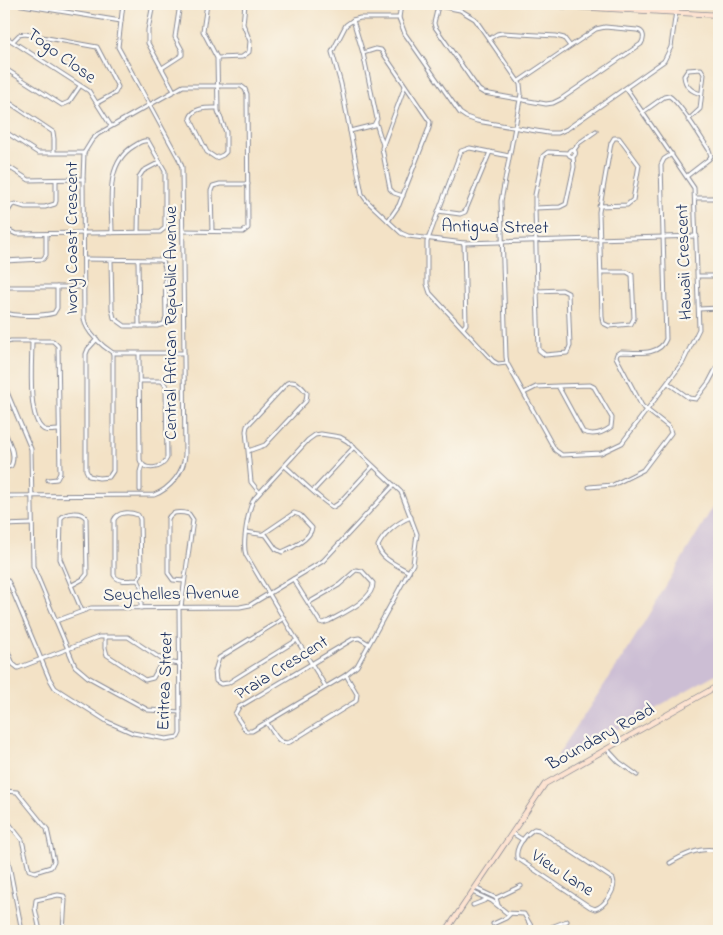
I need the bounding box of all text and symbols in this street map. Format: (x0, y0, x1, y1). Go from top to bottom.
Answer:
street label: Togo Close (20, 22, 102, 92)
street label: Ivory Coast Crescent (60, 162, 86, 314)
street label: Hawaii Crescent (670, 203, 700, 321)
street label: Central African Republic Avenue (159, 205, 185, 440)
street label: Antigua Street (441, 214, 549, 243)
street label: Seychelles Avenue (103, 581, 240, 609)
street label: Praia Crescent (230, 630, 334, 708)
street label: Eritrea Street (151, 631, 181, 731)
street label: Boundary Road (541, 697, 660, 779)
street label: View Lane (525, 843, 599, 904)

